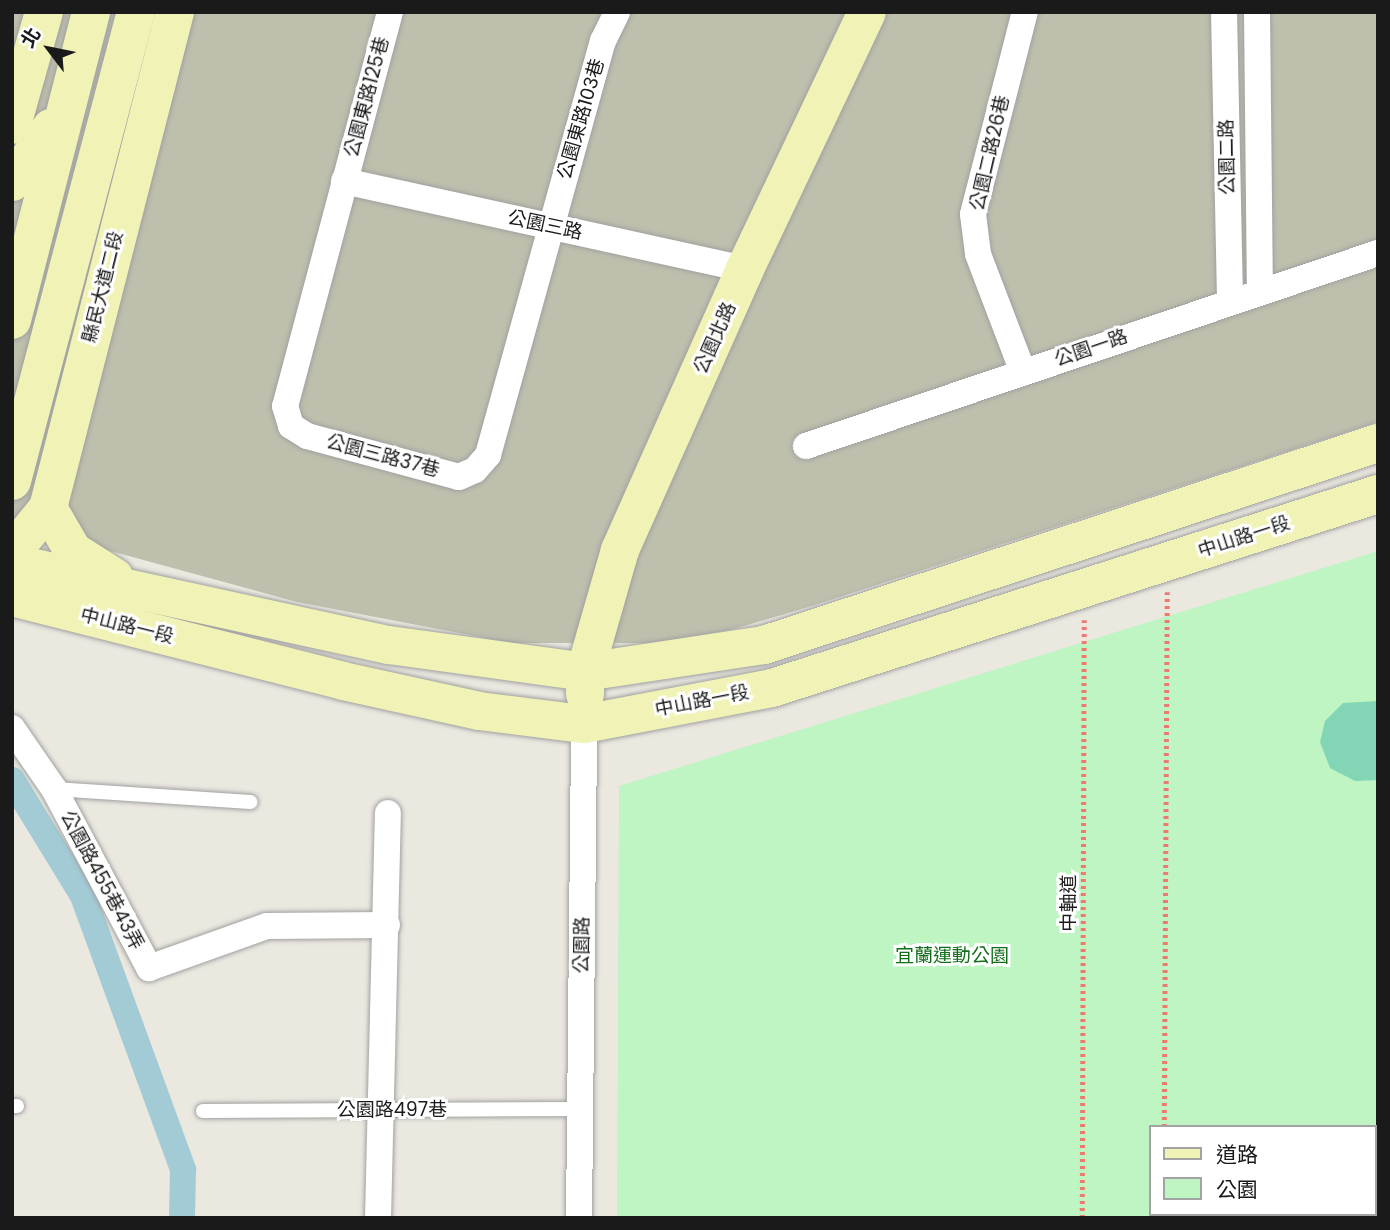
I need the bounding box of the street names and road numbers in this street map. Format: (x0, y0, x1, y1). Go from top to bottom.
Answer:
street label: 公園東路125巷 (340, 34, 394, 160)
street label: 公園東路103巷 (553, 56, 609, 182)
street label: 公園二路26巷 (966, 93, 1014, 213)
street label: 公園二路 (1215, 119, 1239, 195)
street label: 公園三路 (505, 206, 585, 244)
street label: 縣民大道二段 (78, 229, 128, 345)
street label: 公園北路 (689, 299, 741, 377)
street label: 公園一路 (1051, 325, 1131, 371)
street label: 公園三路37巷 (324, 430, 442, 482)
street label: 中山路一段 (1195, 511, 1293, 563)
street label: 中山路一段 (78, 603, 176, 649)
street label: 中山路一段 (653, 681, 751, 721)
street label: 公園路455巷43弄 (56, 807, 148, 953)
street label: 中軸道 (1058, 875, 1080, 931)
street label: 公園路 (570, 916, 594, 974)
street label: 公園路497巷 (337, 1099, 447, 1121)

